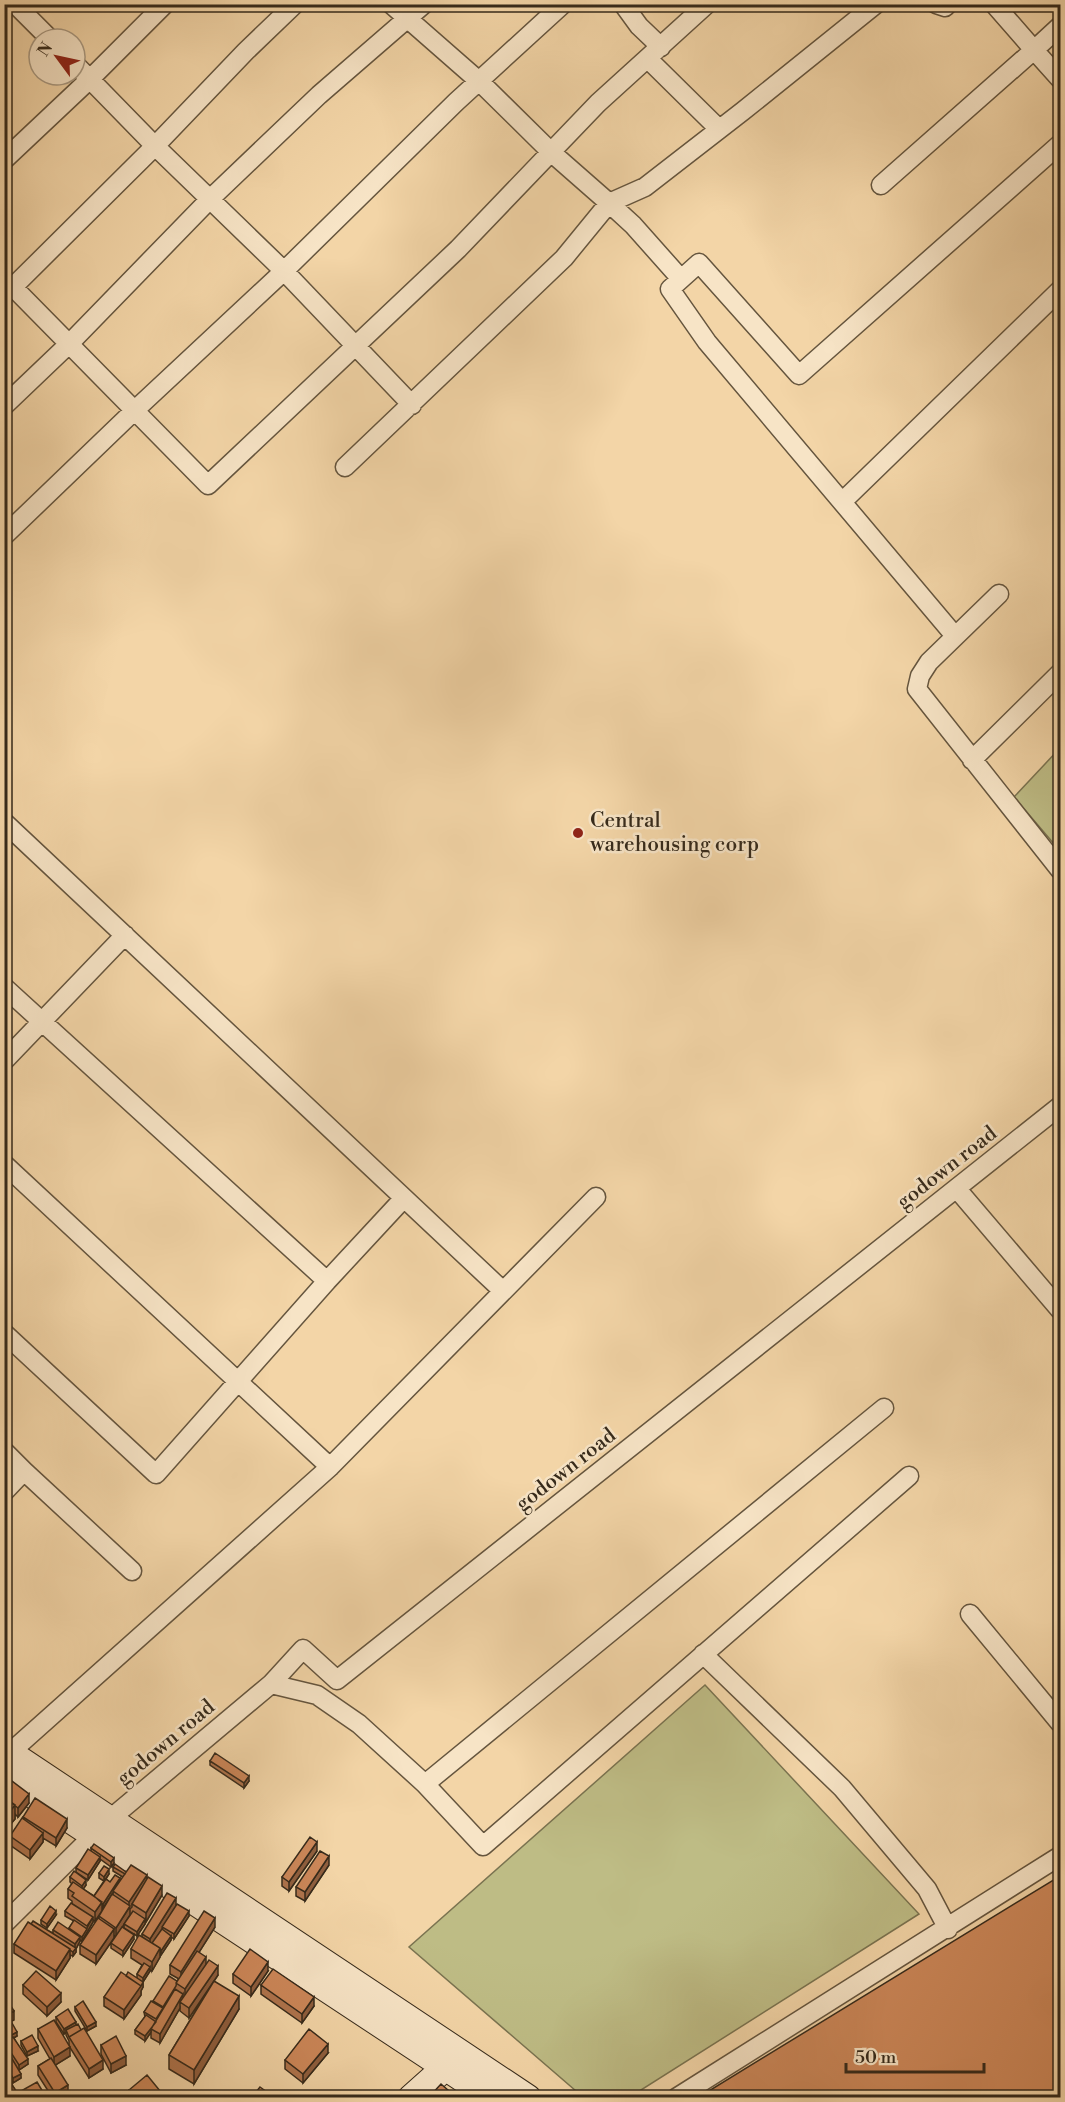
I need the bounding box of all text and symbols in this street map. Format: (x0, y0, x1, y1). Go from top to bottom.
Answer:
north arrow (27, 27, 87, 87)
text: N (33, 38, 57, 60)
place label: Central warehousing corp (589, 808, 759, 858)
marker: Central warehousing corp (571, 826, 585, 840)
street label: godown road (892, 1121, 1003, 1215)
street label: godown road (511, 1423, 622, 1517)
street label: godown road (111, 1694, 221, 1792)
scale bar (846, 2036, 984, 2074)
text: 50 m (855, 2046, 897, 2069)

